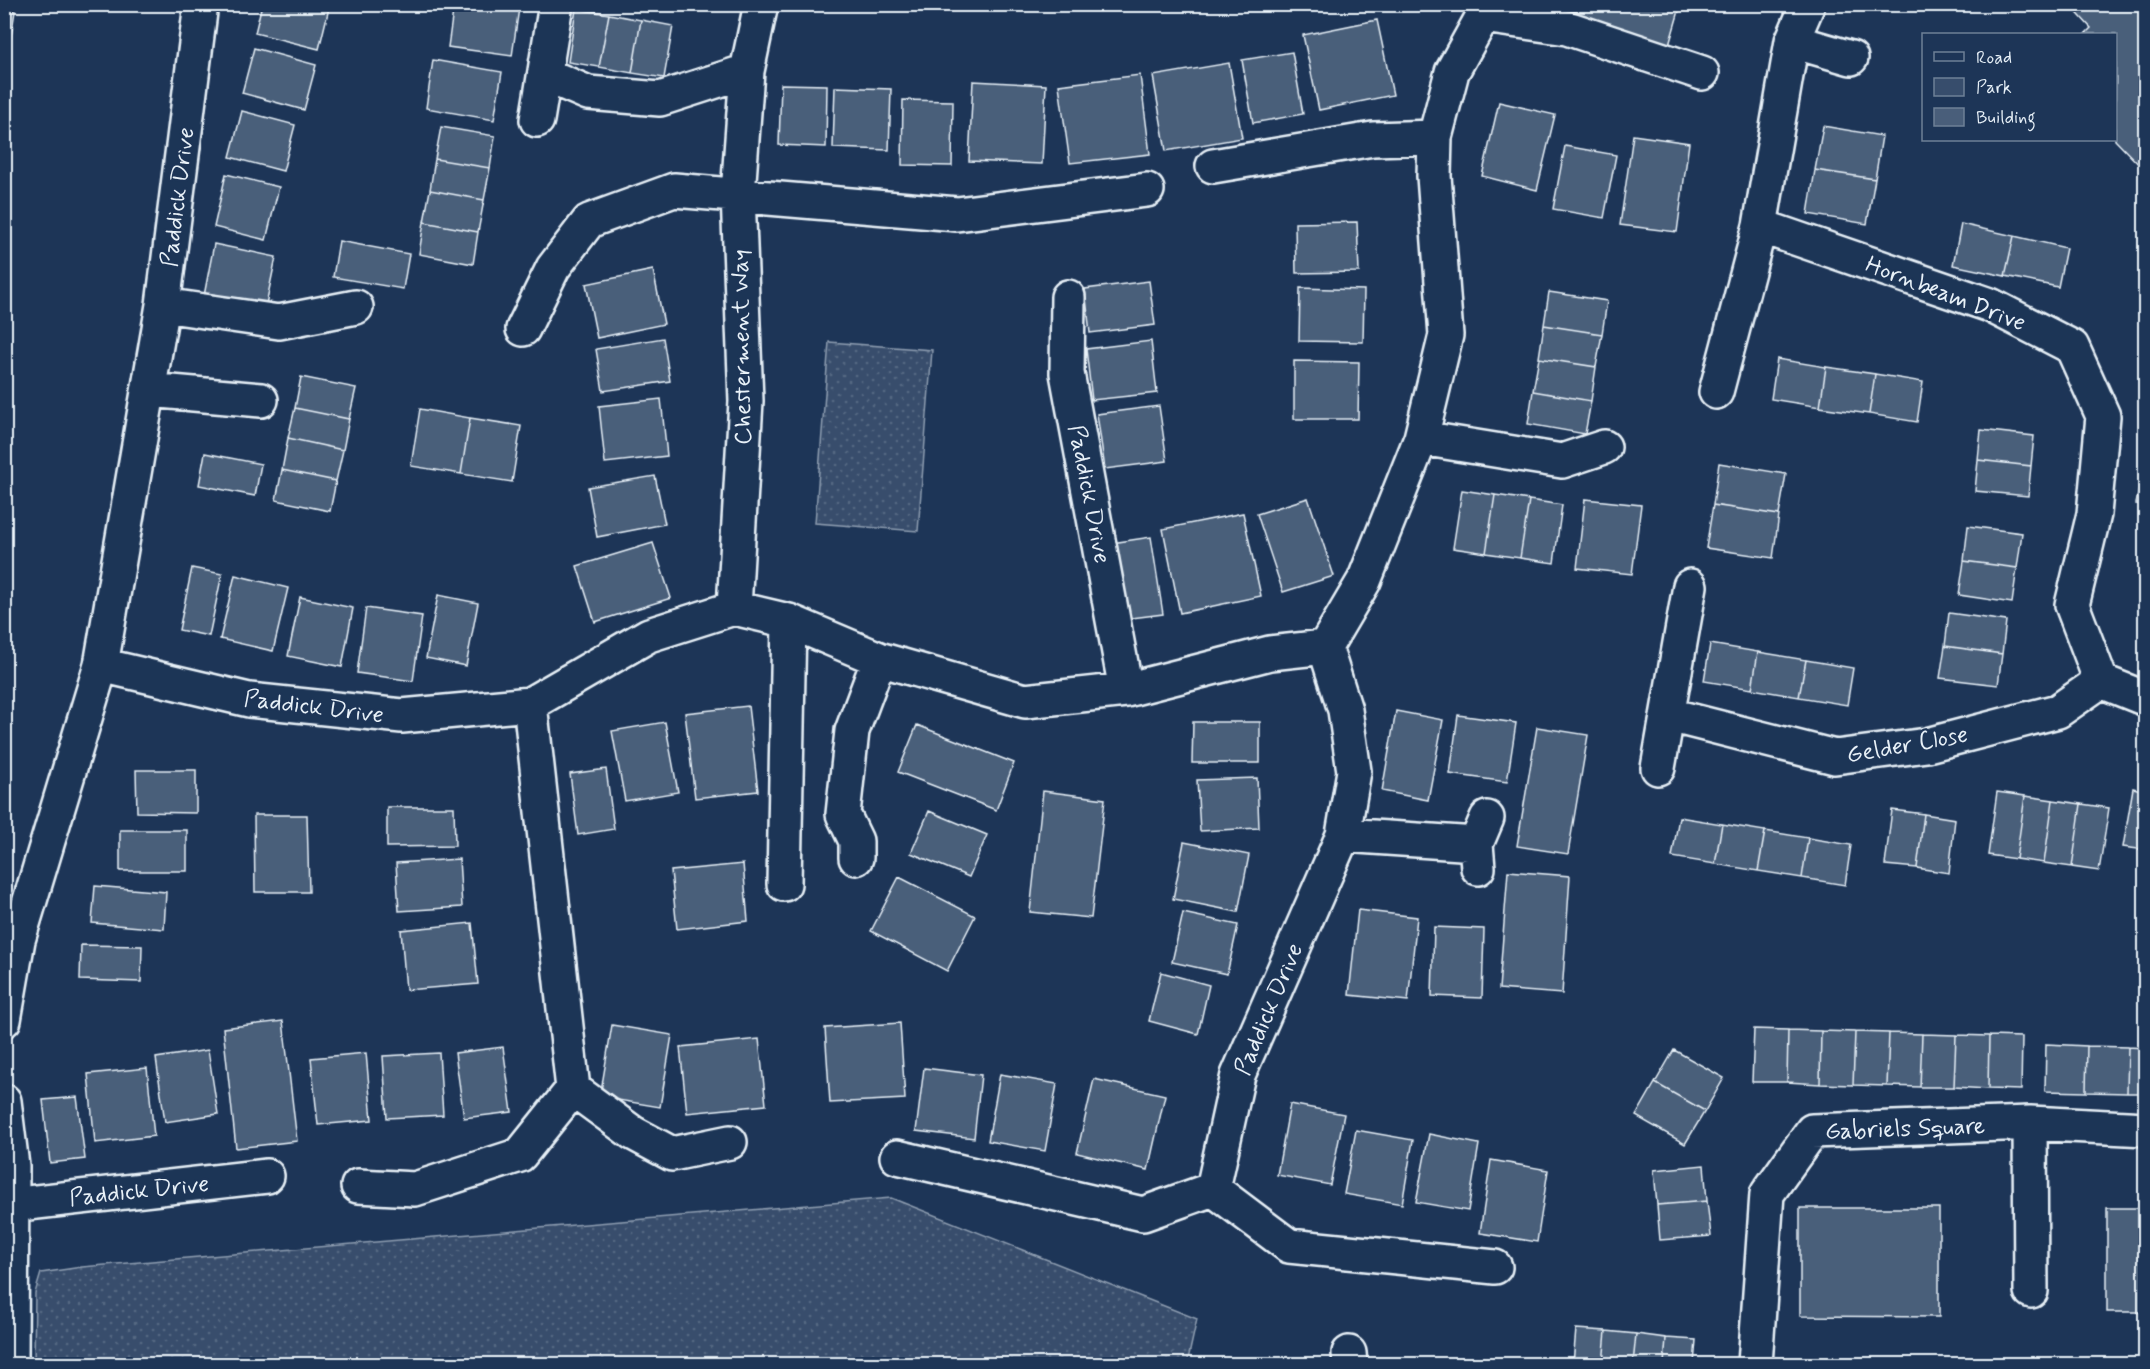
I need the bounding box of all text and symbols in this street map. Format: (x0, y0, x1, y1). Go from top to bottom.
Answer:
legend (1922, 33, 2117, 141)
text: Road (1976, 46, 2012, 70)
text: Park (1976, 76, 2012, 100)
text: Building (1976, 106, 2036, 132)
street label: Paddick Drive (155, 125, 202, 269)
street label: Chesterment Way (725, 249, 760, 445)
street label: Hornbeam Drive (1861, 250, 2030, 339)
street label: Paddick Drive (1060, 422, 1117, 566)
street label: Paddick Drive (242, 684, 386, 731)
street label: Gelder Close (1844, 720, 1970, 771)
street label: Paddick Drive (1228, 939, 1311, 1080)
street label: Gabriels Square (1825, 1111, 1986, 1148)
street label: Paddick Drive (68, 1169, 211, 1214)

